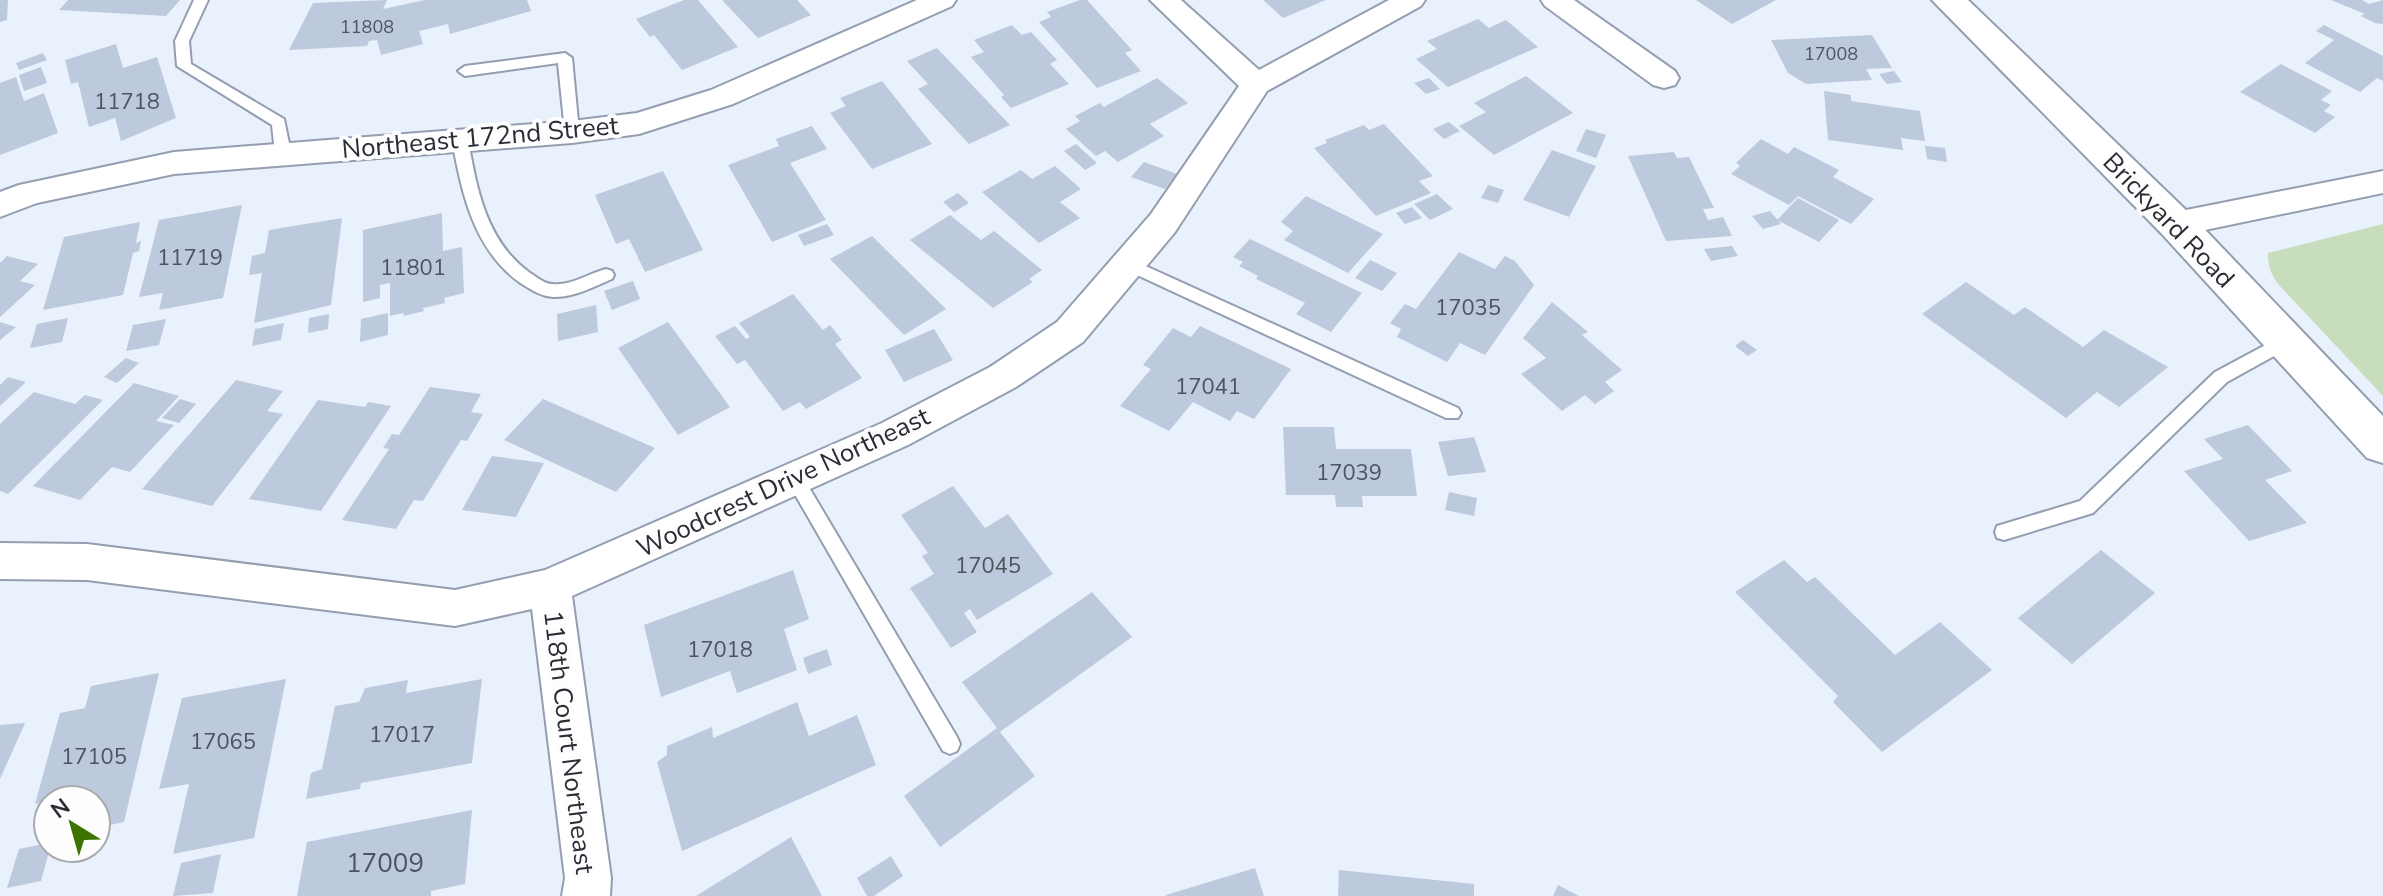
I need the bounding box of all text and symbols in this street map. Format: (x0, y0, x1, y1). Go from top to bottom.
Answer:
house number: 11808 (340, 15, 394, 39)
house number: 17008 (1804, 42, 1858, 66)
house number: 11718 (94, 87, 160, 117)
street label: Northeast 172nd Street (340, 108, 621, 167)
street label: Brickyard Road (2095, 145, 2242, 296)
house number: 11719 (157, 243, 223, 273)
house number: 11801 (380, 253, 446, 283)
house number: 17035 (1435, 293, 1501, 323)
house number: 17041 (1175, 372, 1241, 402)
street label: Woodcrest Drive Northeast (631, 399, 936, 566)
house number: 17039 (1316, 458, 1382, 488)
house number: 17045 (955, 551, 1021, 581)
street label: 118th Court Northeast (535, 608, 602, 877)
house number: 17018 (687, 635, 753, 665)
house number: 17017 (369, 720, 435, 750)
house number: 17065 (190, 727, 256, 757)
house number: 17105 (61, 742, 127, 772)
north arrow (32, 784, 112, 864)
text: N (45, 792, 76, 826)
house number: 17009 (346, 846, 424, 881)

